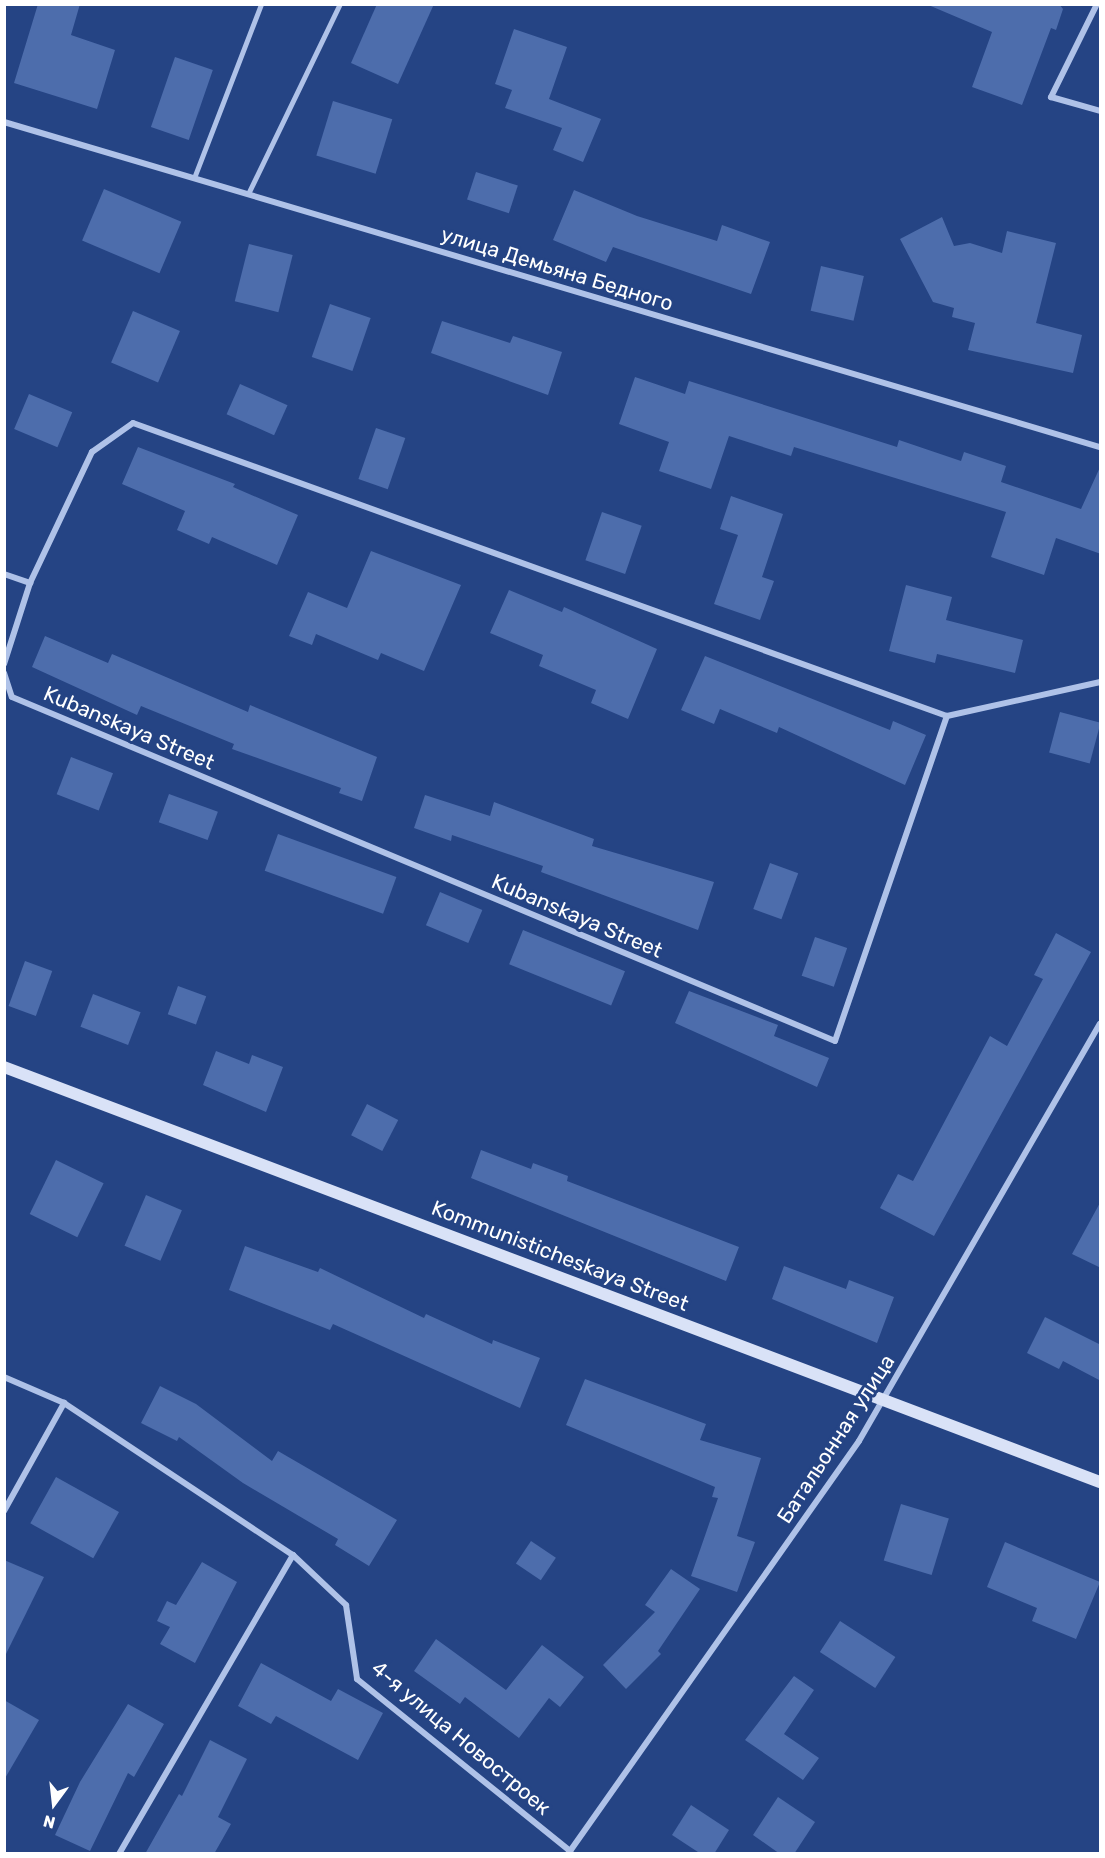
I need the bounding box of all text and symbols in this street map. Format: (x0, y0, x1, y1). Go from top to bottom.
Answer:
street label: улица Демьяна Бедного (438, 222, 676, 316)
street label: Kubanskaya Street (40, 681, 218, 775)
street label: Kubanskaya Street (488, 869, 666, 963)
street label: Kommunisticheskaya Street (428, 1195, 692, 1317)
street label: Батальонная улица (772, 1350, 900, 1528)
street label: 4-я улица Новостроек (366, 1656, 556, 1820)
north arrow (24, 1774, 84, 1834)
text: N (41, 1811, 57, 1833)

